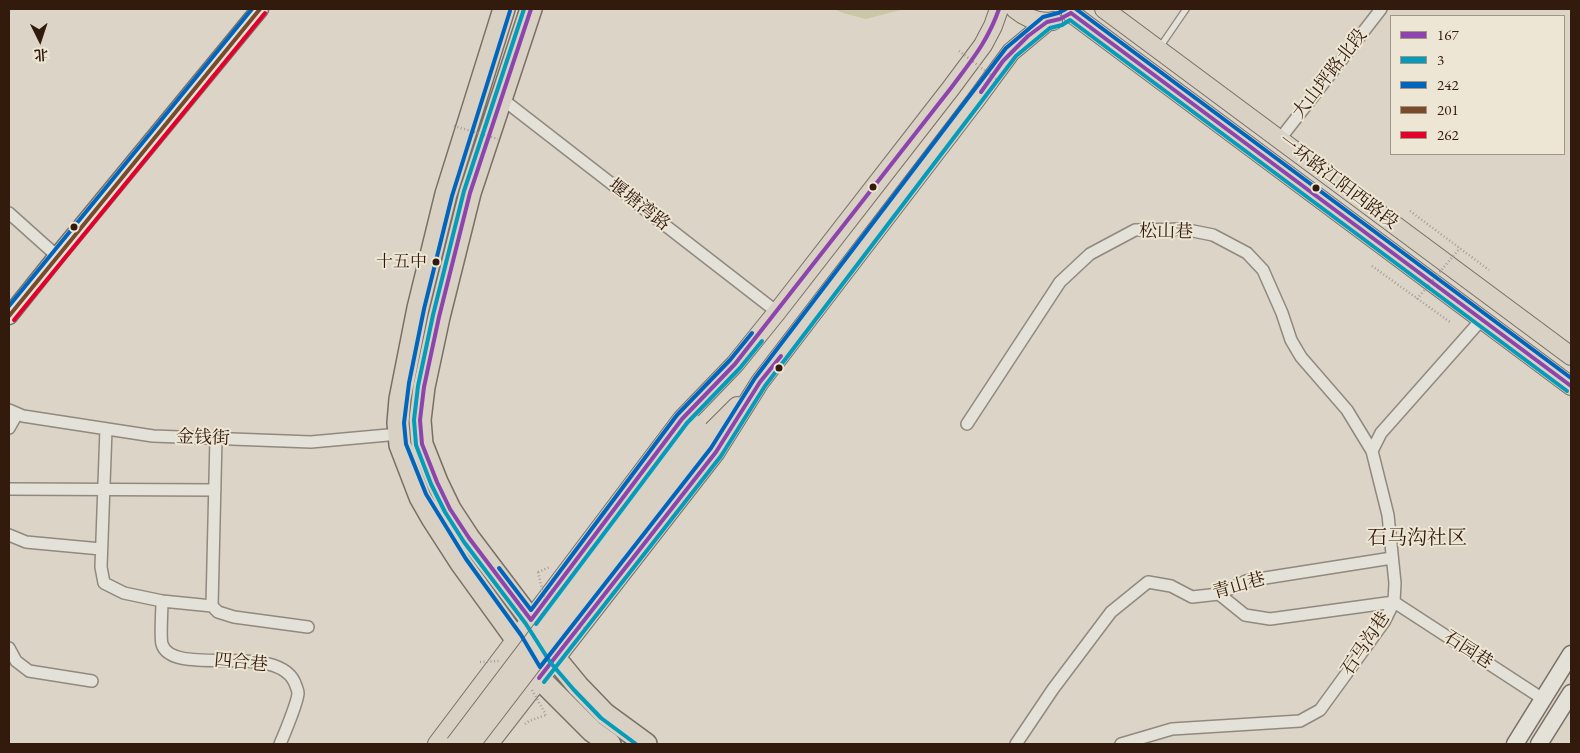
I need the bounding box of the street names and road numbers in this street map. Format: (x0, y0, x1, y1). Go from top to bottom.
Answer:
street label: 大山坪路北段 (1288, 25, 1372, 123)
street label: 一环路江阳西路段 (1274, 130, 1402, 234)
street label: 堰塘湾路 (604, 174, 674, 236)
street label: 松山巷 (1139, 221, 1193, 243)
street label: 金钱街 (176, 426, 230, 450)
street label: 青山巷 (1210, 568, 1268, 604)
street label: 石马沟巷 (1337, 608, 1395, 680)
street label: 石园巷 (1439, 626, 1497, 674)
street label: 四合巷 (213, 650, 269, 676)

